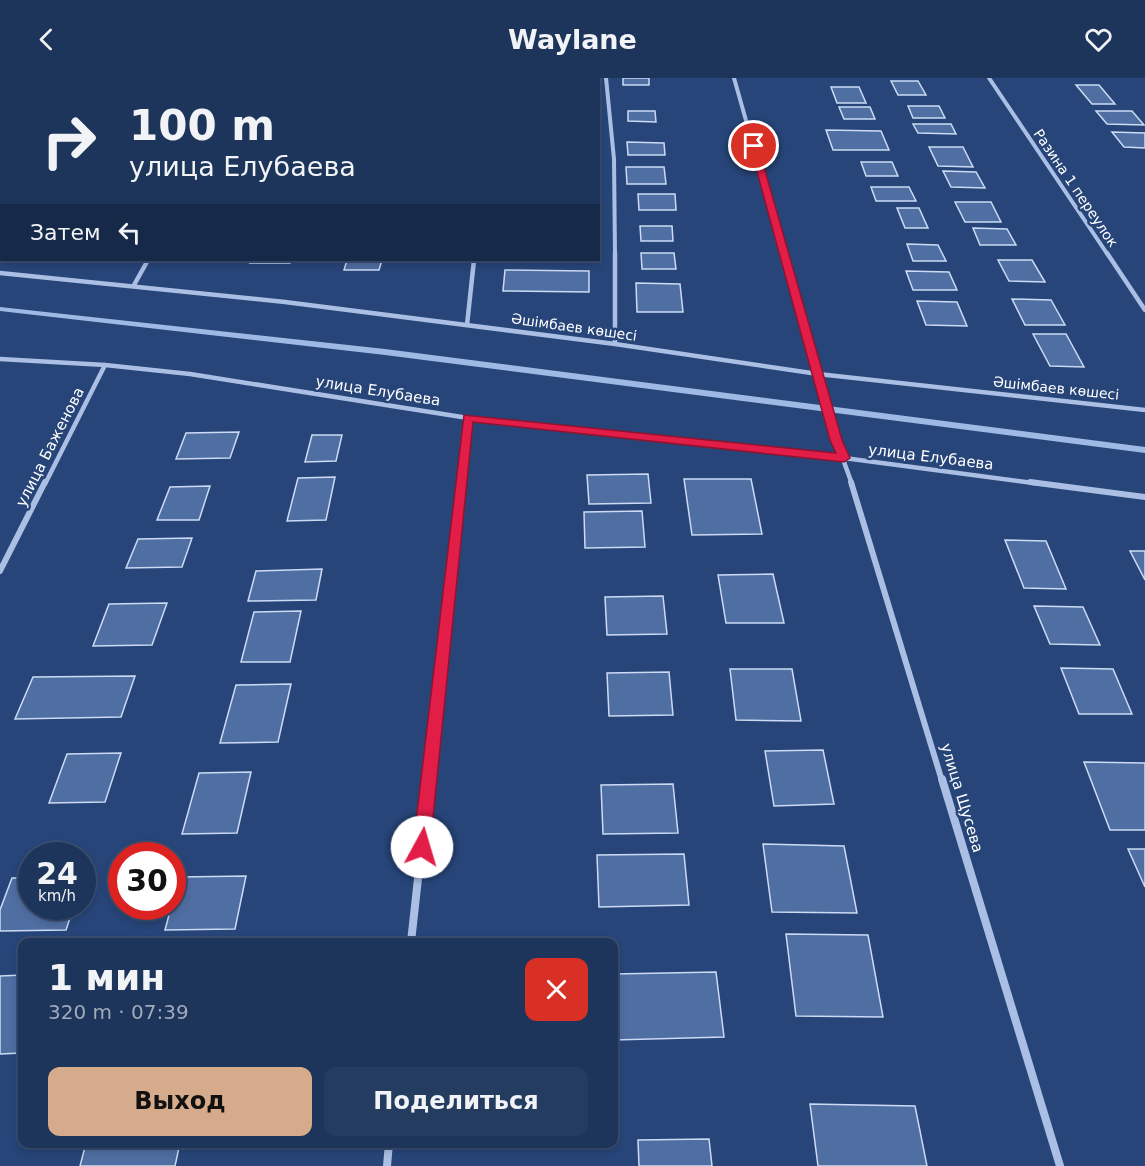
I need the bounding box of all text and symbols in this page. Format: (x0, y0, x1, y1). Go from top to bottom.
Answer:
icon: back (30, 23, 63, 56)
icon: heart (1082, 23, 1115, 56)
text: Waylane (508, 24, 637, 55)
text: 100 m (129, 101, 275, 150)
icon: right (30, 102, 108, 180)
pin (728, 120, 779, 171)
street label: Разина 1 переулок (1031, 126, 1121, 250)
icon: arrive (737, 129, 770, 162)
text: улица Елубаева (129, 151, 356, 182)
icon: left (113, 216, 146, 249)
text: Затем (30, 220, 101, 245)
street label: Әшімбаев көшесі (510, 310, 638, 344)
street label: улица Елубаева (314, 372, 442, 410)
street label: Әшімбаев көшесі (992, 373, 1120, 403)
street label: улица Баженова (12, 384, 88, 510)
street label: улица Елубаева (867, 440, 995, 474)
street label: улица Щусева (937, 741, 987, 855)
position arrow (390, 815, 454, 879)
speed limit sign: 30 (108, 842, 186, 920)
text: 24 (36, 856, 78, 891)
text: km/h (38, 887, 76, 905)
text: 1 мин (48, 957, 165, 998)
button: close (525, 958, 588, 1021)
text: 320 m · 07:39 (48, 1000, 189, 1024)
button: Выход (48, 1067, 312, 1136)
button: Поделиться (324, 1067, 588, 1136)

